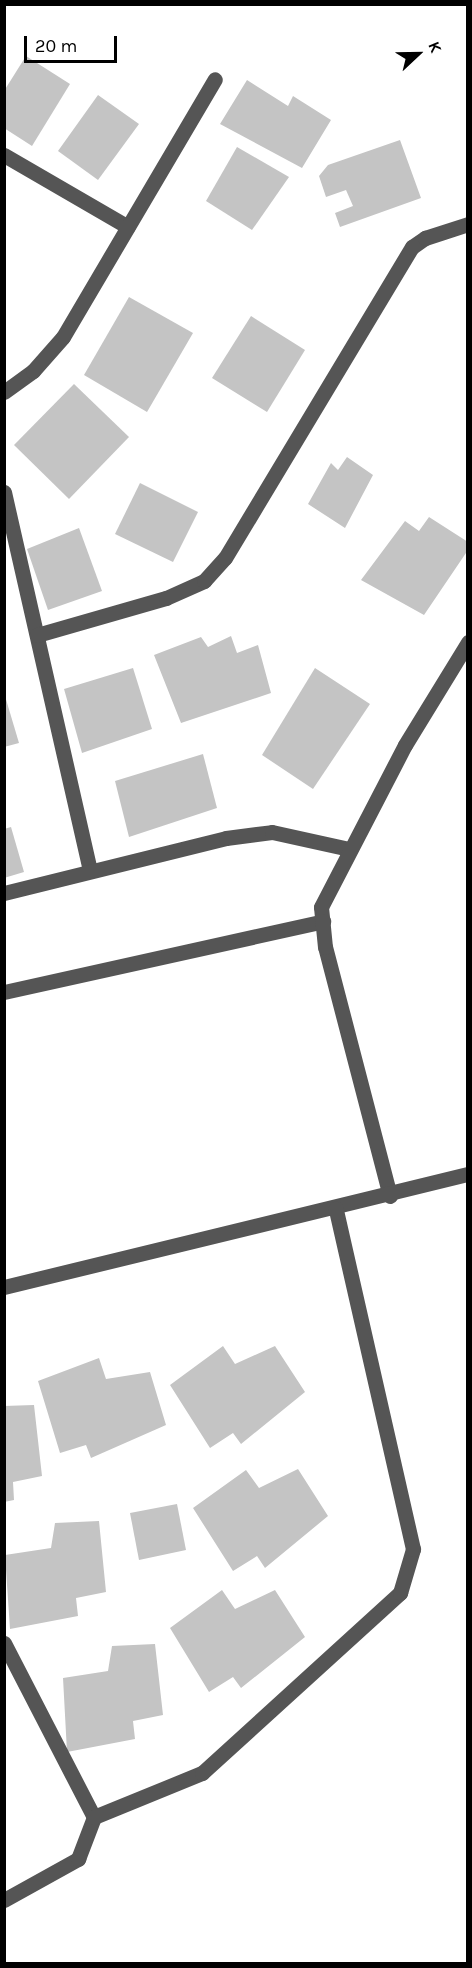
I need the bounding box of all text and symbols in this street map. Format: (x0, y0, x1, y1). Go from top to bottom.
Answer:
scale bar (27, 24, 120, 62)
north arrow (388, 24, 448, 84)
text: 20 m (35, 35, 77, 57)
text: K (424, 39, 446, 55)

